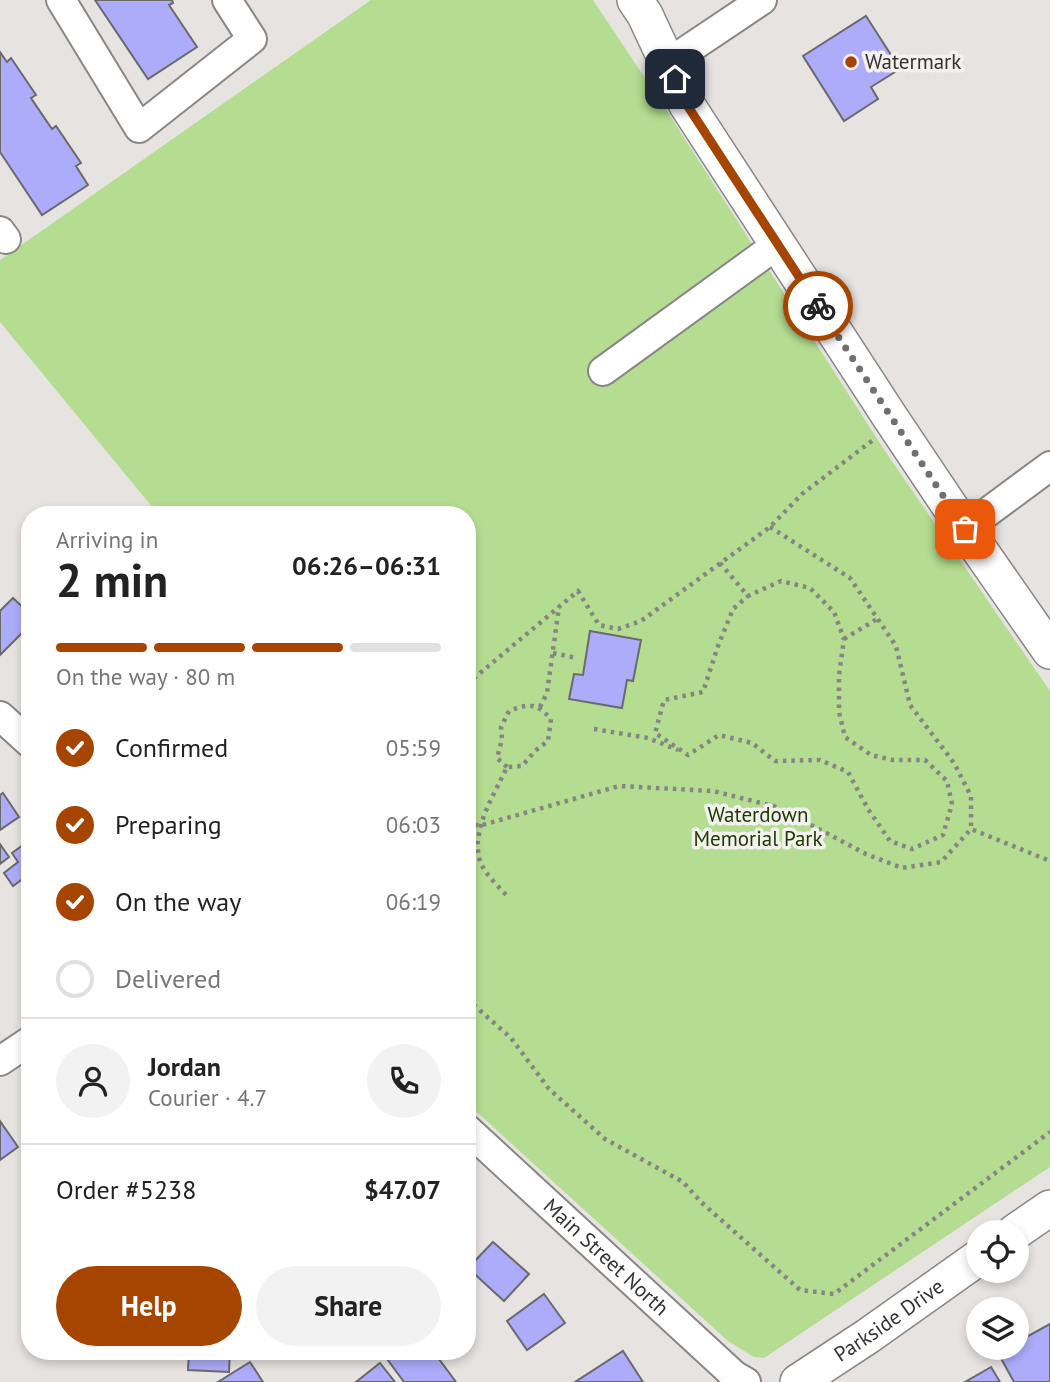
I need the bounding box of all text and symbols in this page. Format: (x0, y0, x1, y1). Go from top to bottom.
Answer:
place label: Watermark (865, 48, 961, 75)
pin (645, 49, 705, 109)
marker: Watermark (843, 54, 859, 70)
icon: home (656, 60, 694, 98)
courier (783, 271, 853, 341)
icon: bike (799, 287, 837, 325)
pin (935, 499, 995, 559)
icon: bag (946, 510, 984, 548)
text: Arriving in (56, 525, 158, 554)
text: 06:26–06:31 (292, 549, 441, 582)
text: 2 min (56, 550, 168, 610)
text: On the way · 80 m (56, 662, 235, 691)
icon: check (56, 729, 94, 767)
text: Confirmed (115, 731, 228, 764)
text: 05:59 (386, 733, 441, 762)
park label: Waterdown Memorial Park (693, 801, 823, 852)
icon: check (56, 806, 94, 844)
text: Preparing (115, 808, 222, 841)
text: 06:03 (386, 810, 441, 839)
icon: check (56, 883, 94, 921)
text: On the way (115, 885, 241, 918)
text: 06:19 (386, 887, 441, 916)
text: Delivered (115, 962, 221, 995)
button: person (56, 1044, 130, 1118)
button: phone (367, 1044, 441, 1118)
text: Jordan (148, 1050, 221, 1083)
text: Courier · 4.7 (148, 1083, 267, 1112)
text: Order #5238 (56, 1173, 196, 1206)
text: $47.07 (364, 1173, 441, 1206)
street label: Main Street North (538, 1192, 675, 1321)
map controls (966, 1220, 1029, 1360)
button: locate (966, 1220, 1029, 1283)
button: Help (56, 1266, 242, 1346)
button: Share (256, 1266, 441, 1346)
street label: Parkside Drive (829, 1272, 949, 1368)
button: layers (966, 1297, 1029, 1360)

